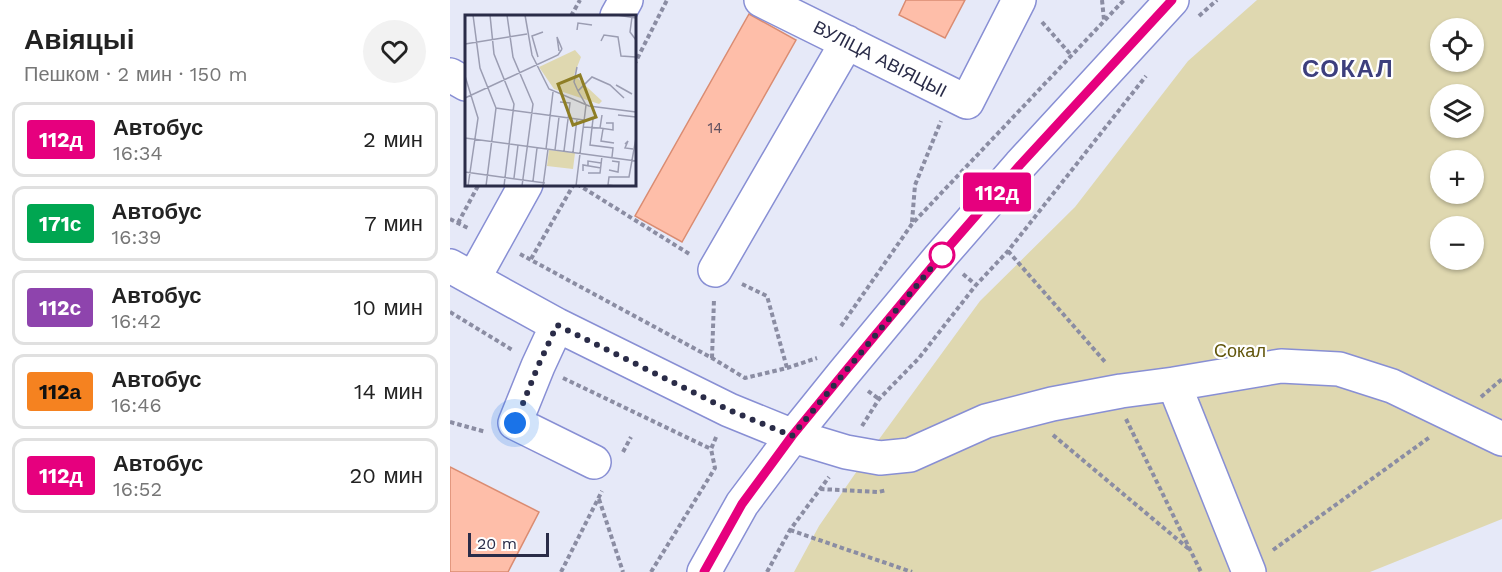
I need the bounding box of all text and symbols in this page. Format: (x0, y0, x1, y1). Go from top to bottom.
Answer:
inset map (465, 15, 636, 186)
street label: ВУЛІЦА АВІЯЦЫІ (810, 16, 950, 101)
map controls (1430, 18, 1484, 270)
button: locate (1430, 18, 1484, 72)
button: heart (363, 20, 426, 83)
text: Авіяцыі (24, 23, 134, 56)
district label: СОКАЛ (1302, 55, 1394, 83)
text: Пешком · 2 мин · 150 m (24, 62, 248, 86)
button: layers (1430, 84, 1484, 138)
text: Автобус (113, 115, 203, 140)
house number: 14 (707, 119, 723, 137)
text: 112д (39, 127, 83, 152)
text: 2 мин (363, 127, 423, 152)
text: 16:34 (113, 141, 163, 165)
button: + (1430, 150, 1484, 204)
line badge: 112д (955, 172, 1039, 212)
text: 112д (975, 180, 1019, 205)
text: Автобус (112, 199, 202, 224)
text: 171с (39, 211, 82, 236)
text: 7 мин (364, 211, 423, 236)
button: − (1430, 216, 1484, 270)
text: 16:39 (112, 225, 161, 249)
unlabelled marker (929, 242, 955, 268)
text: Автобус (111, 283, 202, 308)
text: 112с (39, 295, 81, 320)
text: 10 мин (354, 295, 423, 320)
text: 16:42 (111, 309, 161, 333)
park label: Сокал (1214, 340, 1266, 361)
text: Автобус (111, 367, 202, 392)
text: 112а (39, 379, 81, 404)
text: 14 мин (354, 379, 423, 404)
text: 16:46 (111, 393, 162, 417)
your location (500, 408, 530, 438)
text: Автобус (113, 451, 203, 476)
text: 112д (39, 463, 83, 488)
text: 20 мин (349, 463, 423, 488)
text: 16:52 (113, 477, 162, 501)
scale bar (468, 530, 549, 558)
text: 20 m (477, 534, 517, 553)

